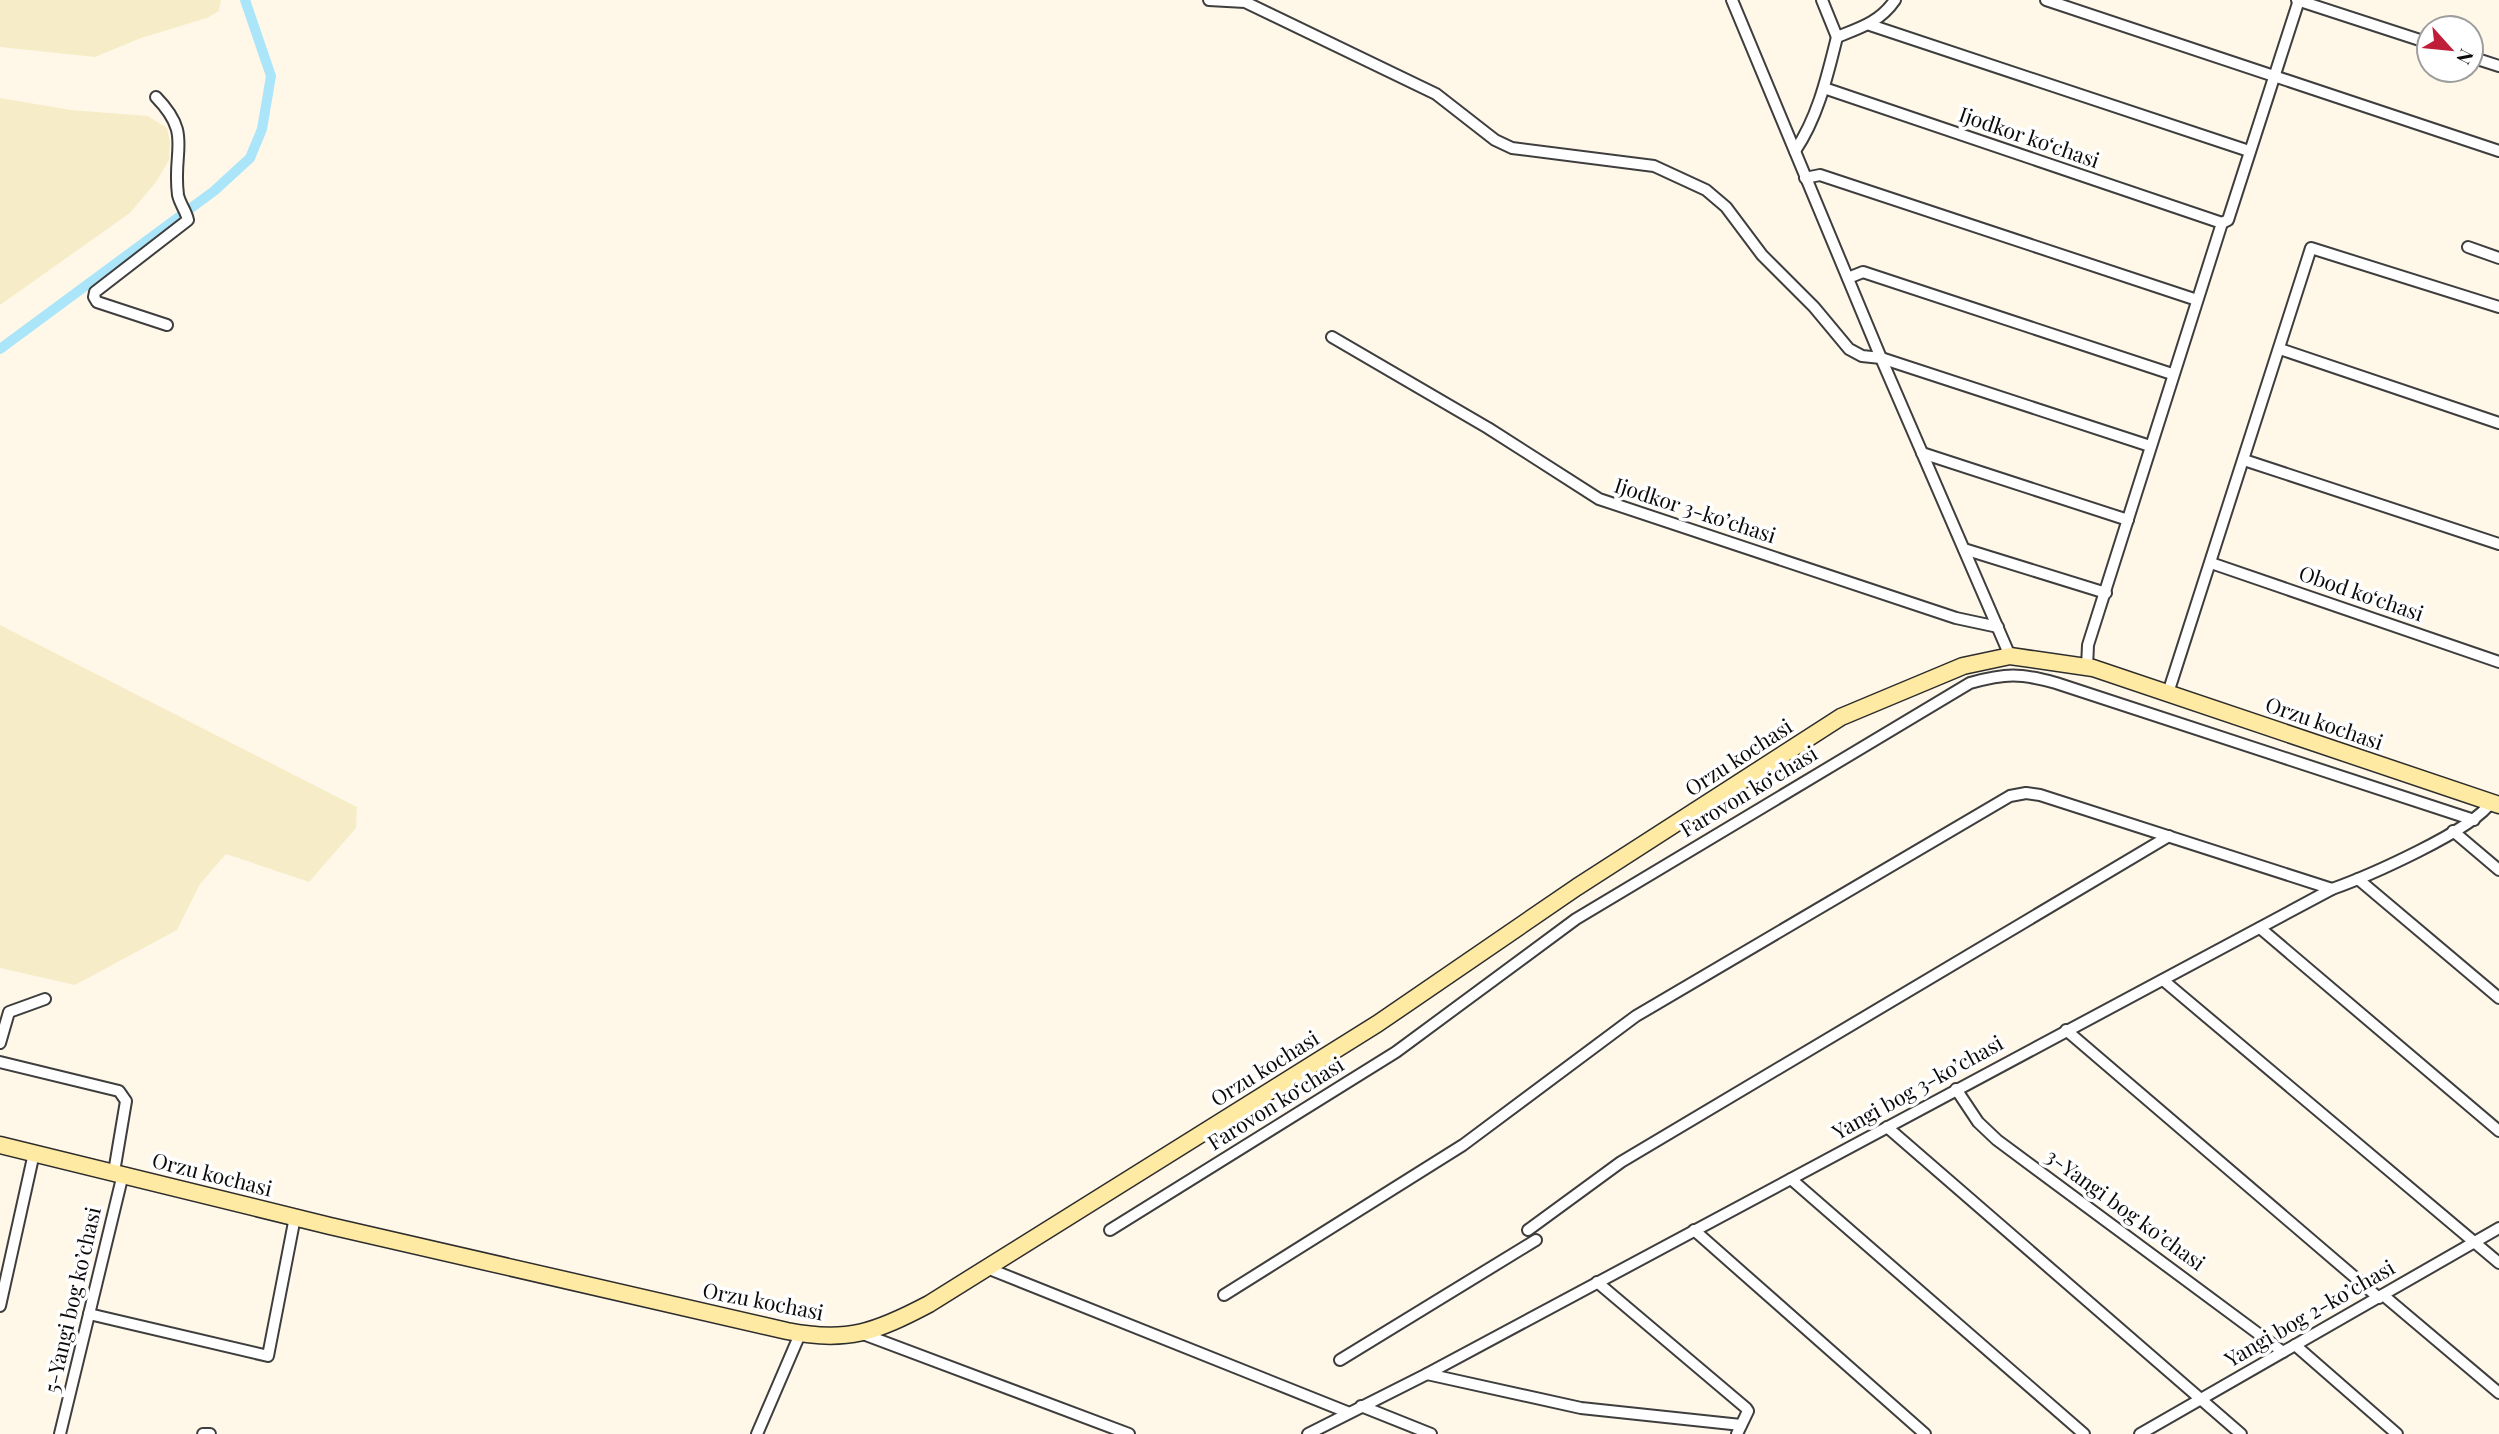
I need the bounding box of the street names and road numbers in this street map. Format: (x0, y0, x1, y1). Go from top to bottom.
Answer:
street label: Ijodkor koʻchasi (1956, 99, 2104, 173)
street label: Ijodkor 3-koʼchasi (1611, 470, 1780, 548)
street label: Obod koʻchasi (2296, 558, 2428, 627)
street label: Orzu kochasi (2262, 689, 2387, 755)
street label: Orzu kochasi (1679, 711, 1797, 801)
street label: Farovon koʻchasi (1674, 738, 1822, 842)
street label: Orzu kochasi (1204, 1023, 1323, 1112)
street label: Yangi bog 3-koʼchasi (1826, 1028, 2007, 1145)
street label: Farovon koʻchasi (1202, 1049, 1348, 1155)
street label: 3-Yangi bog koʼchasi (2041, 1141, 2211, 1276)
street label: Orzu kochasi (150, 1145, 275, 1201)
street label: 5-Yangi bog koʼchasi (36, 1204, 106, 1395)
street label: Yangi bog 2-koʼchasi (2218, 1252, 2399, 1373)
street label: Orzu kochasi (700, 1275, 826, 1325)

